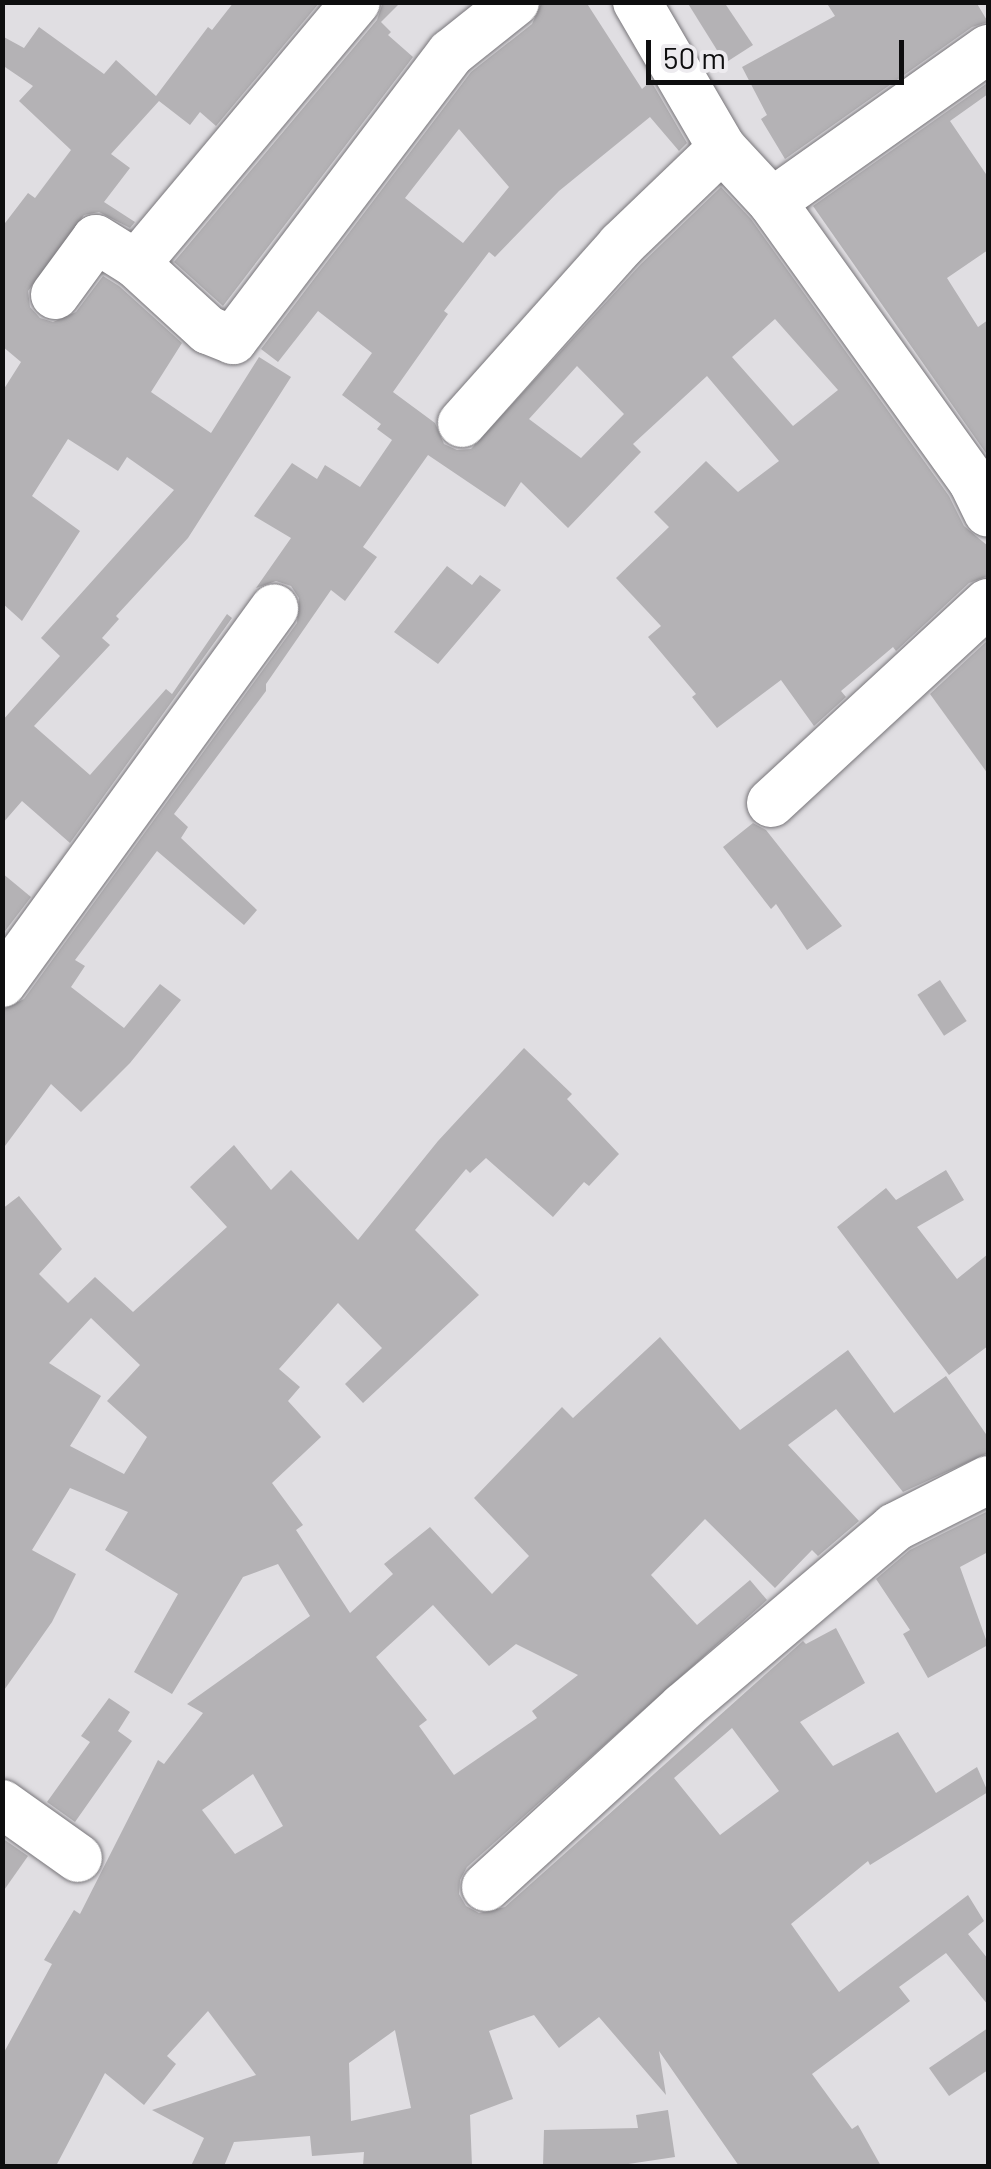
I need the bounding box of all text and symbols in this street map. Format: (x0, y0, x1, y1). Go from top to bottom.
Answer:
scale bar (651, 20, 908, 82)
text: 50 m (663, 39, 726, 75)

